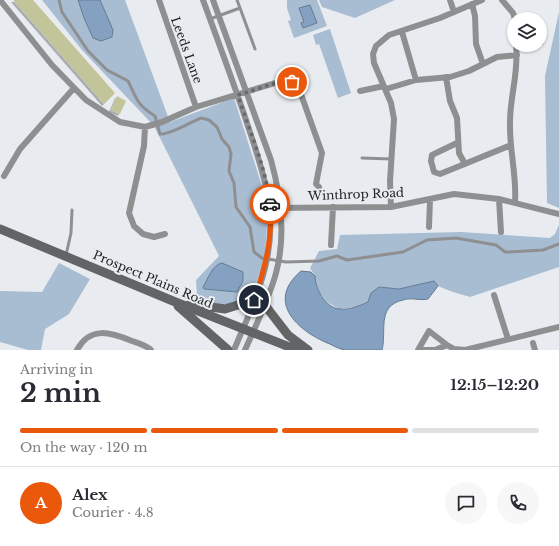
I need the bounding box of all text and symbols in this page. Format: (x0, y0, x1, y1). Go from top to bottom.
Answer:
map controls (507, 12, 547, 52)
button: layers (507, 12, 547, 52)
street label: Leeds Lane (168, 15, 206, 86)
pin (275, 65, 309, 99)
icon: bag (281, 71, 303, 93)
courier (250, 184, 290, 224)
street label: Winthrop Road (307, 185, 404, 203)
icon: car (259, 193, 281, 215)
street label: Prospect Plains Road (91, 247, 215, 311)
pin (237, 283, 271, 317)
icon: home (243, 289, 265, 311)
text: Arriving in (20, 361, 93, 378)
text: 12:15–12:20 (450, 375, 539, 394)
text: 2 min (20, 377, 101, 409)
text: On the way · 120 m (20, 439, 147, 456)
button: chat (445, 482, 487, 524)
button: phone (497, 482, 539, 524)
text: Alex (72, 485, 108, 504)
text: A (35, 493, 47, 512)
text: Courier · 4.8 (72, 504, 154, 521)

